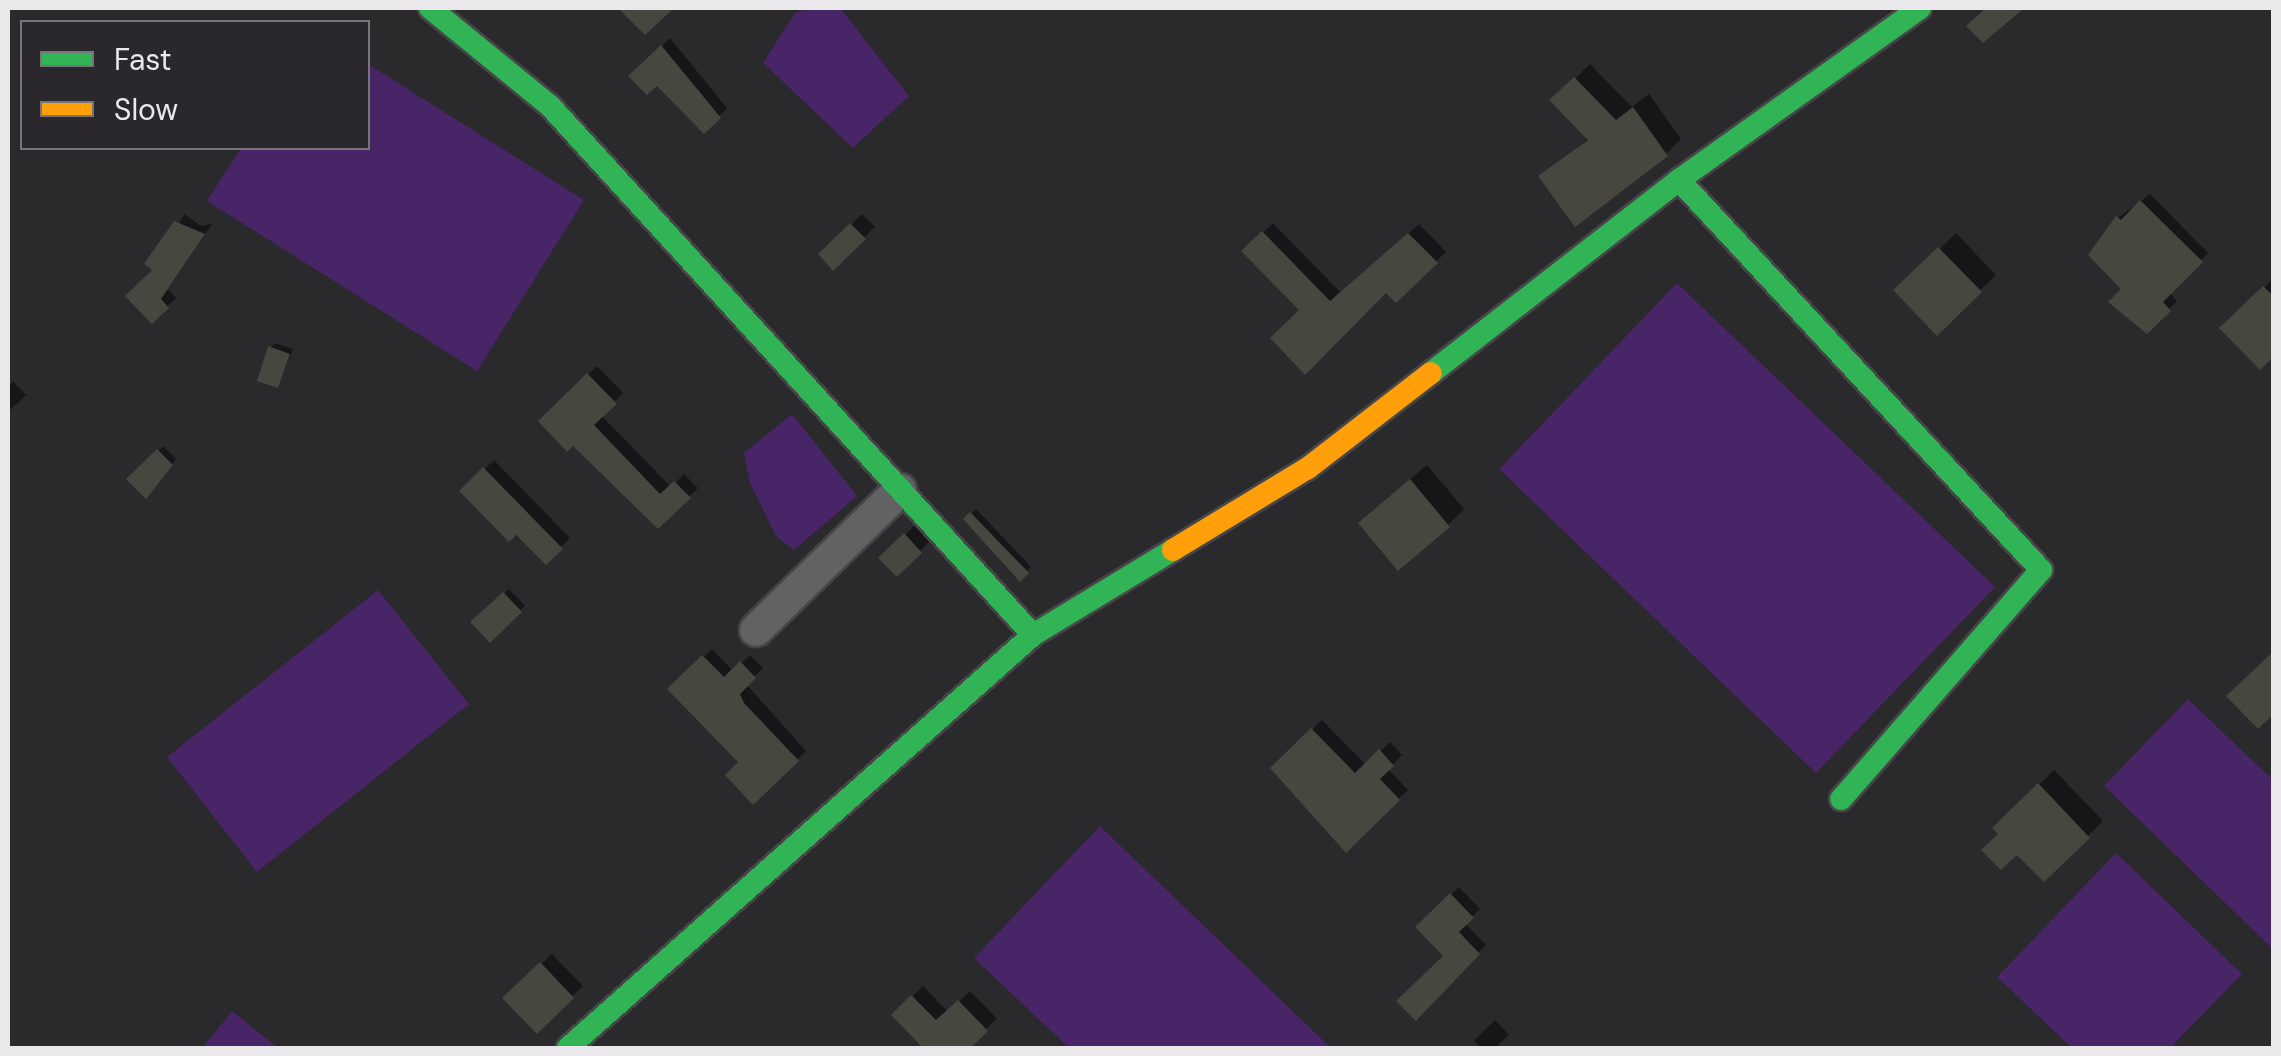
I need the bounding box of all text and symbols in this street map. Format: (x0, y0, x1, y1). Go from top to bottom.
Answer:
legend (20, 20, 370, 150)
text: Fast (114, 40, 172, 79)
text: Slow (114, 90, 178, 129)

